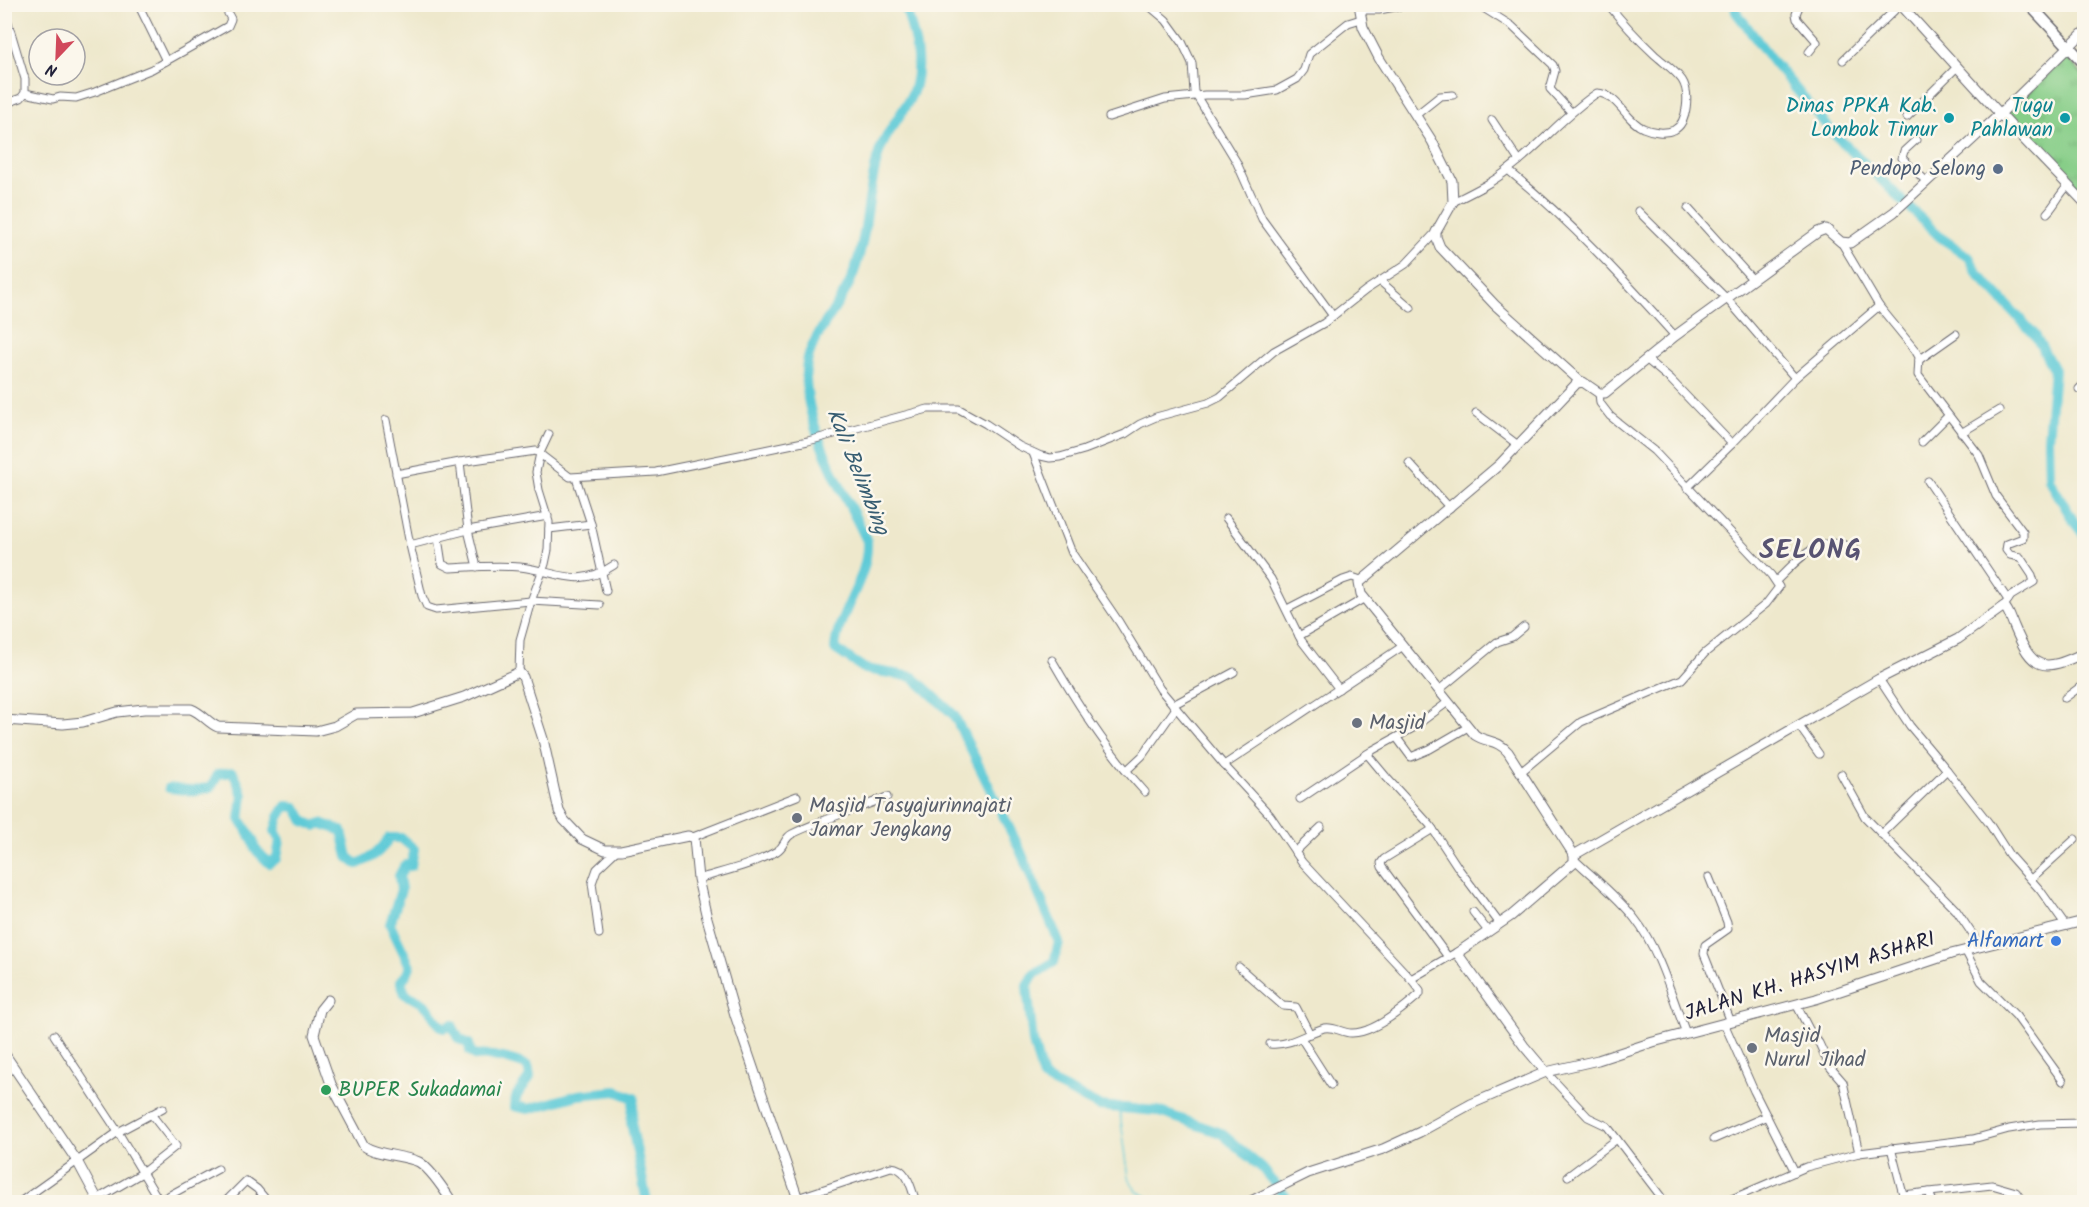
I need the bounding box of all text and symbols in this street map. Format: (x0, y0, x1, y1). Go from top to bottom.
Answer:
north arrow (27, 27, 87, 87)
text: N (42, 56, 61, 83)
place label: Dinas PPKA Kab. Lombok Timur (1785, 90, 1938, 147)
place label: Tugu Pahlawan (1970, 90, 2053, 147)
marker: Dinas PPKA Kab. Lombok Timur (1942, 111, 1956, 125)
marker: Tugu Pahlawan (2058, 111, 2072, 125)
place label: Pendopo Selong (1850, 153, 1986, 186)
marker: Pendopo Selong (1991, 162, 2005, 176)
water label: Kali Belimbing (816, 403, 899, 542)
district label: SELONG (1759, 529, 1863, 572)
place label: Masjid (1369, 707, 1426, 740)
marker: Masjid (1350, 716, 1364, 730)
place label: Masjid Tasyajurinnajati Jamar Jengkang (809, 790, 1012, 847)
marker: Masjid Tasyajurinnajati Jamar Jengkang (790, 811, 804, 825)
street label: JALAN KH. HASYIM ASHARI (1681, 923, 1939, 1031)
place label: Alfamart (1967, 925, 2045, 958)
marker: Alfamart (2049, 934, 2063, 948)
place label: Masjid Nurul Jihad (1764, 1020, 1866, 1077)
marker: Masjid Nurul Jihad (1745, 1041, 1759, 1055)
place label: BUPER Sukadamai (338, 1074, 502, 1107)
marker: BUPER Sukadamai (319, 1083, 333, 1097)

